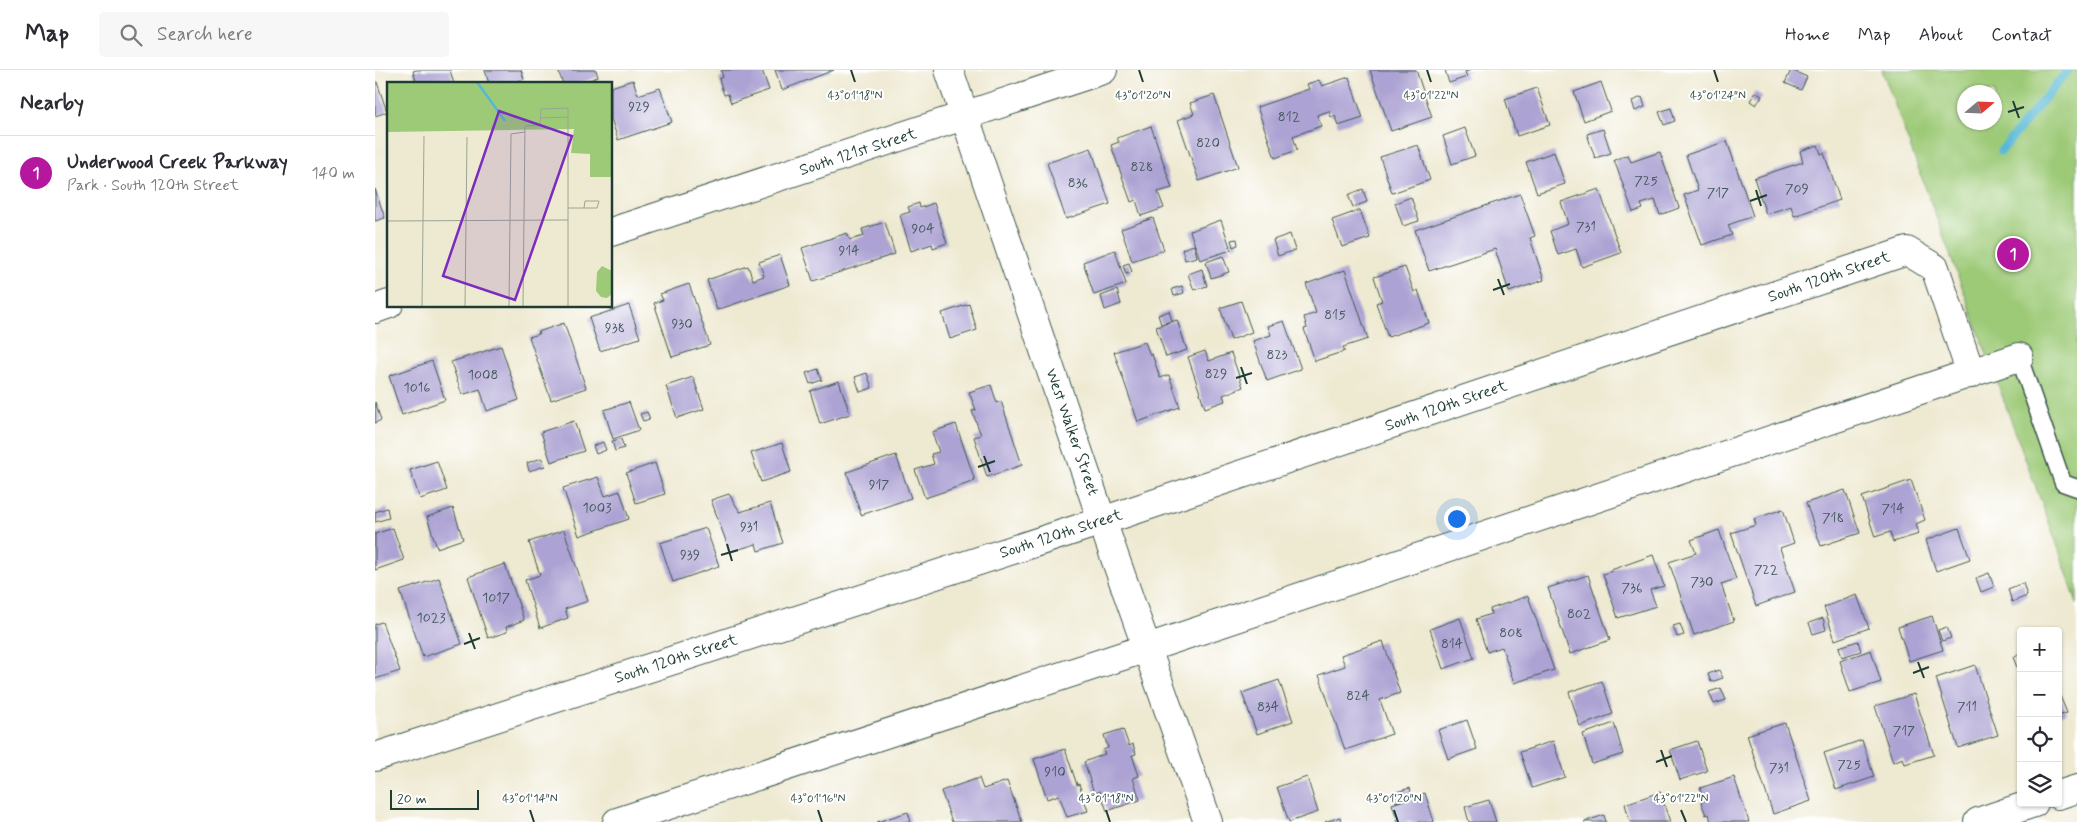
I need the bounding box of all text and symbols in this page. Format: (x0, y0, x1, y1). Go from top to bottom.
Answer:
search box (99, 12, 449, 57)
text: Map (25, 19, 69, 50)
icon: search (117, 21, 145, 49)
text: Search here (157, 22, 253, 47)
text: Home (1785, 23, 1830, 47)
text: Map (1858, 23, 1891, 47)
text: About (1919, 23, 1963, 47)
text: Contact (1991, 23, 2052, 47)
inset map (387, 82, 613, 308)
north arrow (1957, 85, 2002, 130)
text: 43°01'18"N (828, 88, 882, 104)
text: 43°01'20"N (1115, 88, 1171, 104)
text: 43°01'22"N (1403, 88, 1459, 104)
text: 43°01'24"N (1690, 88, 1746, 104)
text: Nearby (20, 89, 84, 117)
house number: 929 (628, 98, 650, 116)
house number: 812 (1278, 108, 1300, 126)
street label: South 121st Street (797, 123, 920, 181)
house number: 820 (1196, 134, 1220, 152)
text: Underwood Creek Parkway (67, 150, 288, 175)
house number: 828 (1131, 158, 1153, 176)
text: 1 (32, 163, 40, 184)
text: 140 m (311, 163, 355, 184)
house number: 725 (1634, 172, 1658, 190)
house number: 836 (1068, 174, 1088, 192)
text: Park · South 120th Street (67, 175, 239, 196)
house number: 709 (1785, 180, 1809, 198)
house number: 717 (1707, 184, 1729, 202)
house number: 731 (1576, 218, 1596, 236)
house number: 904 (911, 220, 935, 238)
pin: 1 (1997, 235, 2029, 273)
house number: 914 (838, 242, 860, 260)
street label: South 120th Street (1765, 246, 1893, 308)
house number: 815 (1324, 306, 1346, 324)
house number: 930 (671, 315, 693, 333)
house number: 938 (605, 319, 625, 337)
house number: 823 (1267, 346, 1288, 364)
house number: 829 (1205, 365, 1227, 383)
house number: 1008 (468, 366, 498, 384)
street label: West Walker Street (1040, 366, 1104, 498)
street label: South 120th Street (1382, 375, 1510, 437)
house number: 1016 (404, 379, 430, 397)
house number: 917 (869, 476, 890, 494)
house number: 1003 (582, 499, 612, 517)
house number: 714 (1882, 500, 1904, 518)
street label: South 120th Street (997, 504, 1126, 564)
your location (1444, 506, 1470, 532)
house number: 718 (1822, 509, 1844, 527)
house number: 931 (740, 518, 758, 536)
house number: 939 (680, 546, 700, 564)
house number: 722 (1754, 561, 1778, 579)
house number: 730 (1691, 573, 1713, 591)
house number: 736 (1621, 579, 1643, 597)
house number: 1017 (482, 589, 511, 607)
house number: 802 (1567, 605, 1591, 623)
house number: 1023 (417, 609, 445, 627)
house number: 808 (1499, 624, 1523, 642)
map controls (2017, 627, 2062, 807)
button: + (2017, 627, 2062, 672)
street label: South 120th Street (612, 629, 741, 689)
house number: 814 (1441, 635, 1463, 653)
button: − (2017, 672, 2062, 717)
house number: 824 (1346, 687, 1370, 705)
house number: 834 (1257, 698, 1279, 716)
house number: 711 (1957, 698, 1977, 716)
button: locate (2017, 717, 2062, 762)
house number: 717 (1893, 722, 1915, 740)
house number: 725 (1837, 756, 1861, 774)
house number: 731 (1769, 759, 1789, 777)
button: layers (2017, 762, 2062, 807)
house number: 910 (1044, 763, 1066, 781)
scale bar (390, 787, 479, 810)
text: 20 m (397, 790, 427, 808)
text: 43°01'14"N (502, 791, 558, 807)
text: 43°01'16"N (791, 791, 845, 807)
text: 43°01'18"N (1079, 791, 1133, 807)
text: 43°01'20"N (1366, 791, 1422, 807)
text: 43°01'22"N (1653, 791, 1709, 807)

